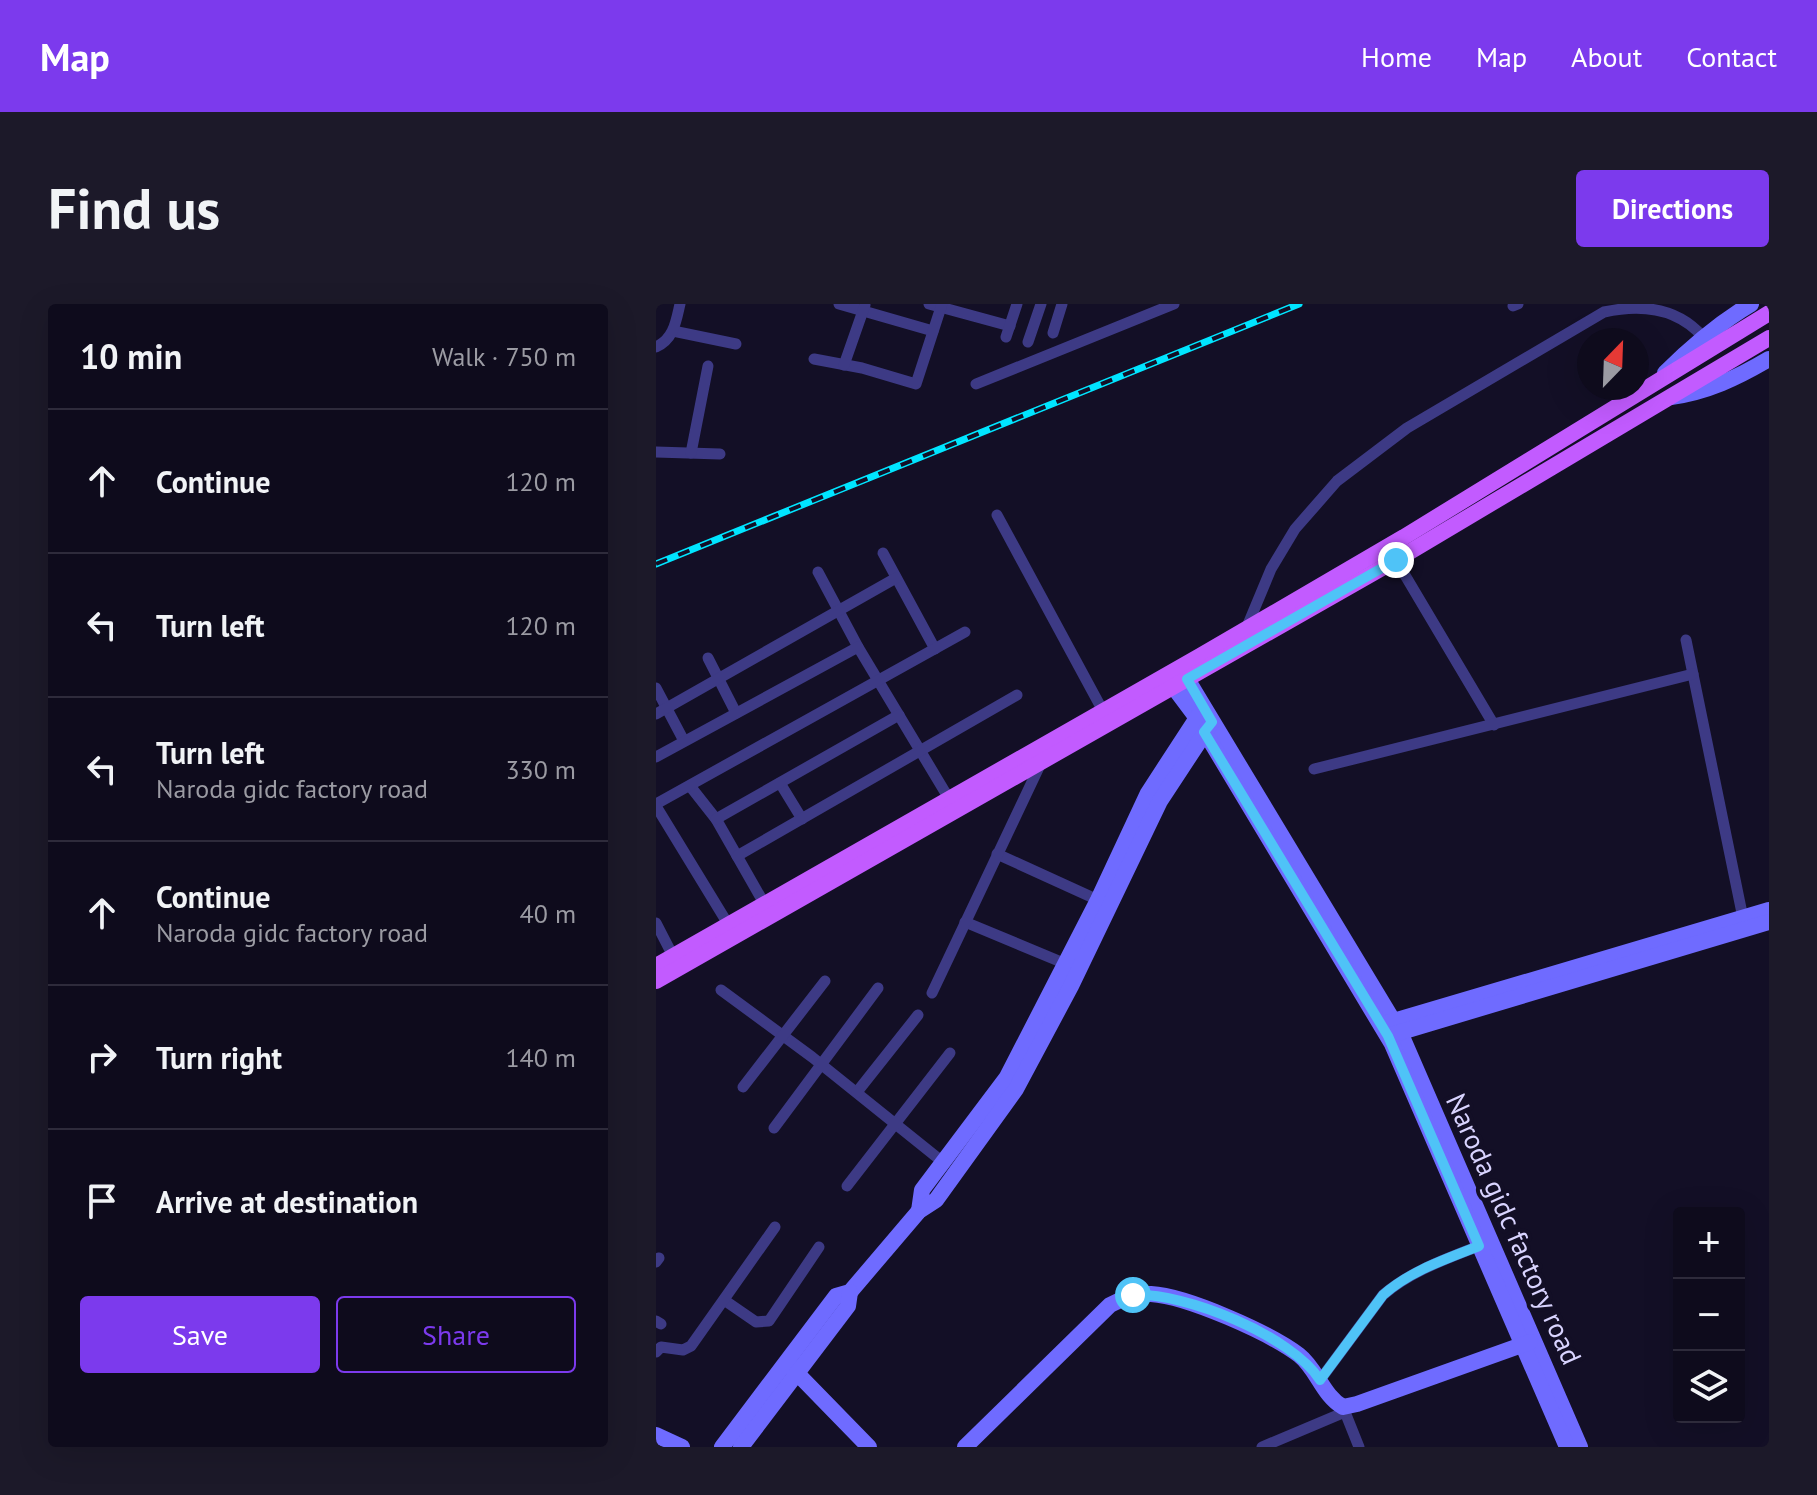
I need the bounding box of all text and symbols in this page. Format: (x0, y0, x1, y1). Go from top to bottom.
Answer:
text: Map (40, 32, 110, 81)
text: Home (1361, 38, 1432, 75)
text: Map (1476, 38, 1527, 75)
text: About (1571, 38, 1642, 75)
text: Contact (1686, 38, 1777, 75)
button: Directions (1576, 170, 1769, 247)
text: Find us (48, 172, 220, 244)
north arrow (1577, 328, 1649, 400)
text: 10 min (80, 334, 182, 378)
text: Walk · 750 m (432, 340, 576, 373)
icon: ahead (80, 459, 124, 503)
text: Continue (156, 462, 270, 501)
text: 120 m (505, 465, 576, 498)
route end (1378, 542, 1414, 578)
icon: left (80, 603, 124, 647)
text: Turn left (156, 606, 264, 645)
text: 120 m (505, 609, 576, 642)
text: Turn left (156, 733, 264, 772)
icon: left (80, 747, 124, 791)
text: 330 m (505, 753, 576, 786)
text: Naroda gidc factory road (156, 772, 428, 805)
text: Continue (156, 877, 270, 916)
icon: ahead (80, 891, 124, 935)
text: 40 m (520, 897, 576, 930)
text: Naroda gidc factory road (156, 916, 428, 949)
icon: right (80, 1035, 124, 1079)
text: Turn right (156, 1038, 282, 1077)
text: 140 m (505, 1041, 576, 1074)
street label: Naroda gidc factory road (1438, 1087, 1591, 1370)
icon: arrive (80, 1179, 124, 1223)
text: Arrive at destination (156, 1182, 418, 1221)
map controls (1673, 1207, 1745, 1423)
button: + (1673, 1207, 1745, 1279)
route start (1115, 1277, 1151, 1313)
button: − (1673, 1279, 1745, 1351)
button: Save (80, 1296, 320, 1373)
button: Share (336, 1296, 576, 1373)
button: layers (1673, 1351, 1745, 1423)

